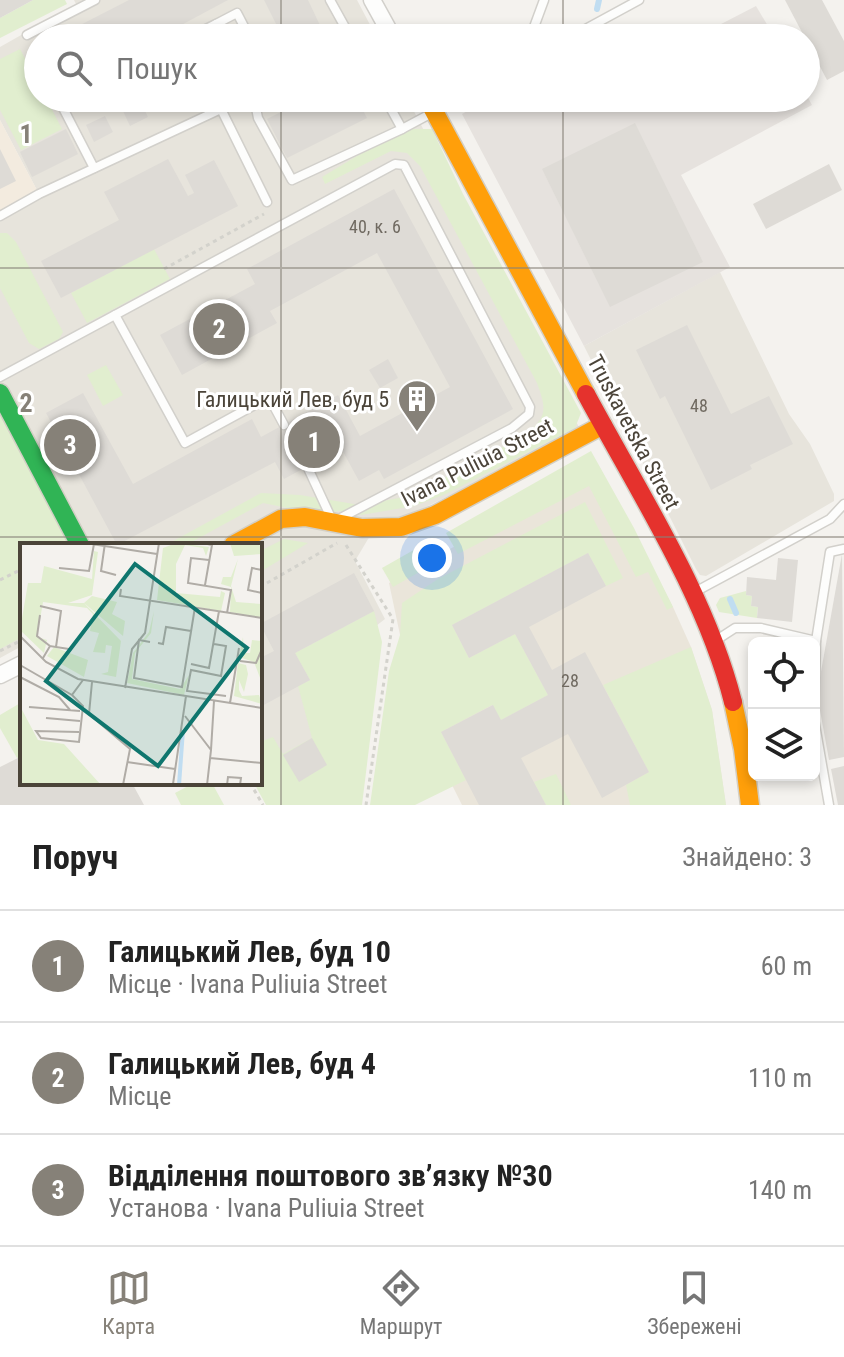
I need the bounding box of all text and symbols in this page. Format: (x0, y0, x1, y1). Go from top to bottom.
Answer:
search box (24, 24, 820, 112)
icon: search (52, 46, 96, 90)
text: Пошук (116, 51, 198, 86)
text: 1 (19, 119, 33, 149)
house number: 40, к. 6 (349, 216, 401, 237)
pin: 2 (193, 299, 245, 359)
street label: Truskavetska Street (582, 351, 685, 514)
building icon: Галицький Лев, буд 5 (396, 378, 438, 433)
place label: Галицький Лев, буд 5 (196, 387, 389, 412)
text: 2 (19, 388, 33, 418)
house number: 48 (690, 395, 708, 416)
pin: 1 (288, 412, 340, 472)
street label: Ivana Puliuia Street (397, 413, 557, 512)
pin: 3 (44, 415, 96, 475)
your location (412, 538, 452, 578)
inset map (20, 543, 262, 785)
map controls (748, 637, 820, 781)
button: locate (748, 637, 820, 709)
house number: 28 (561, 670, 579, 691)
button: layers (748, 709, 820, 781)
text: Поруч (32, 837, 118, 877)
text: Знайдено: 3 (682, 842, 812, 872)
text: Галицький Лев, буд 10 (108, 934, 391, 969)
text: 1 (51, 951, 65, 981)
text: 60 m (761, 951, 812, 981)
text: Місце · Ivana Puliuia Street (108, 969, 387, 999)
text: Галицький Лев, буд 4 (108, 1046, 376, 1081)
text: 2 (51, 1063, 65, 1093)
text: 110 m (748, 1063, 812, 1093)
text: Місце (108, 1081, 171, 1111)
text: Відділення поштового зв’язку №30 (108, 1158, 553, 1193)
text: 3 (51, 1175, 65, 1205)
text: 140 m (748, 1175, 812, 1205)
text: Установа · Ivana Puliuia Street (108, 1193, 425, 1223)
tab: Карта (102, 1266, 155, 1339)
tab: Маршрут (360, 1266, 442, 1339)
tab: Збережені (647, 1266, 742, 1339)

